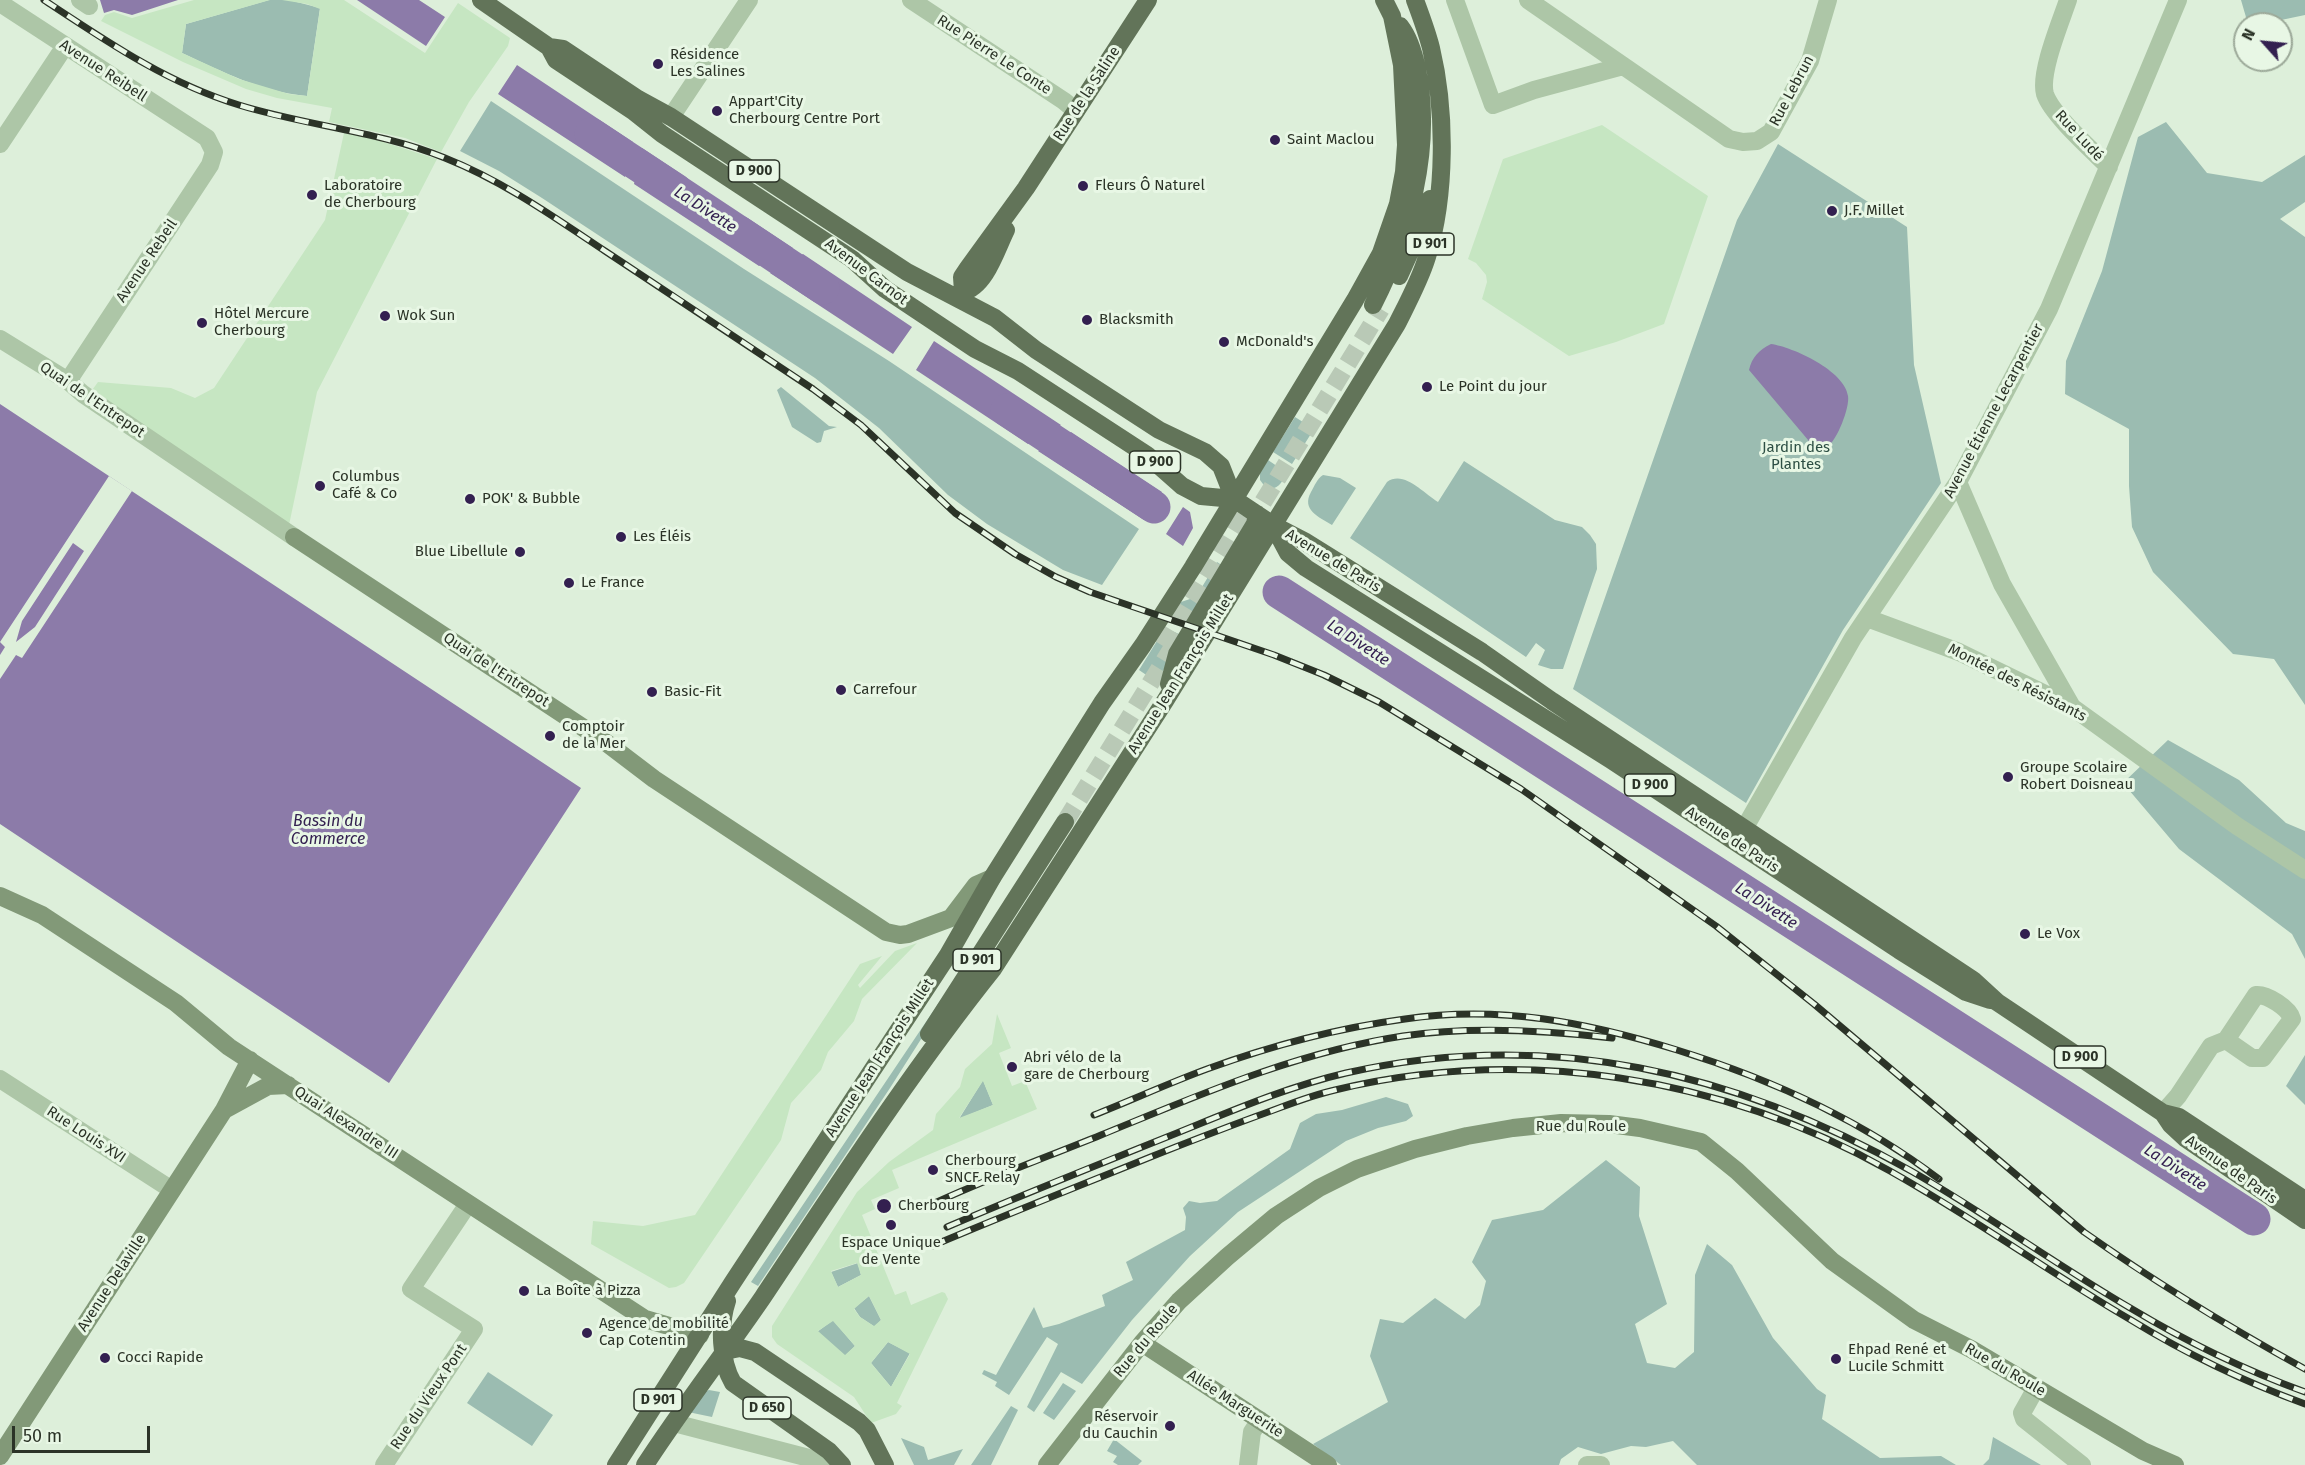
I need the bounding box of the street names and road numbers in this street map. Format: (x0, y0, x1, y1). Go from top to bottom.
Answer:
street label: Rue Pierre Le Conte (933, 11, 1055, 99)
street label: Avenue Reibell (56, 36, 150, 106)
street label: Rue de la Saline (1050, 43, 1124, 145)
street label: Rue Lebrun (1766, 53, 1818, 129)
street label: Rue Ludé (2051, 107, 2107, 165)
road number: D 900 (728, 160, 780, 182)
street label: Avenue Rebeil (113, 216, 181, 306)
road number: D 901 (1406, 233, 1454, 255)
street label: Avenue Carnot (821, 235, 911, 309)
street label: Avenue Étienne Lecarpentier (1940, 321, 2048, 501)
street label: Quai de l'Entrepot (36, 358, 148, 442)
road number: D 900 (1130, 451, 1180, 473)
street label: Avenue de Paris (1282, 525, 1384, 597)
street label: Avenue Jean François Millet (1124, 591, 1238, 757)
street label: Quai de l'Entrepot (440, 629, 552, 711)
street label: Montée des Résistants (1945, 640, 2089, 726)
road number: D 900 (1624, 774, 1676, 796)
street label: Avenue de Paris (1682, 803, 1782, 877)
road number: D 901 (953, 949, 1001, 971)
street label: Avenue Jean François Millet (822, 975, 938, 1141)
road number: D 900 (2054, 1046, 2106, 1068)
street label: Quai Alexandre III (291, 1083, 401, 1163)
street label: Rue Louis XVI (43, 1103, 129, 1167)
street label: Rue du Roule (1536, 1118, 1626, 1136)
street label: Avenue de Paris (2182, 1132, 2280, 1208)
street label: Avenue Delaville (74, 1231, 150, 1335)
street label: Rue du Roule (1110, 1301, 1182, 1381)
street label: Rue du Roule (1961, 1340, 2049, 1400)
street label: Rue du Vieux Pont (387, 1341, 471, 1453)
street label: Allée Marguerite (1184, 1366, 1286, 1442)
road number: D 901 (634, 1389, 682, 1411)
road number: D 650 (743, 1397, 791, 1419)

